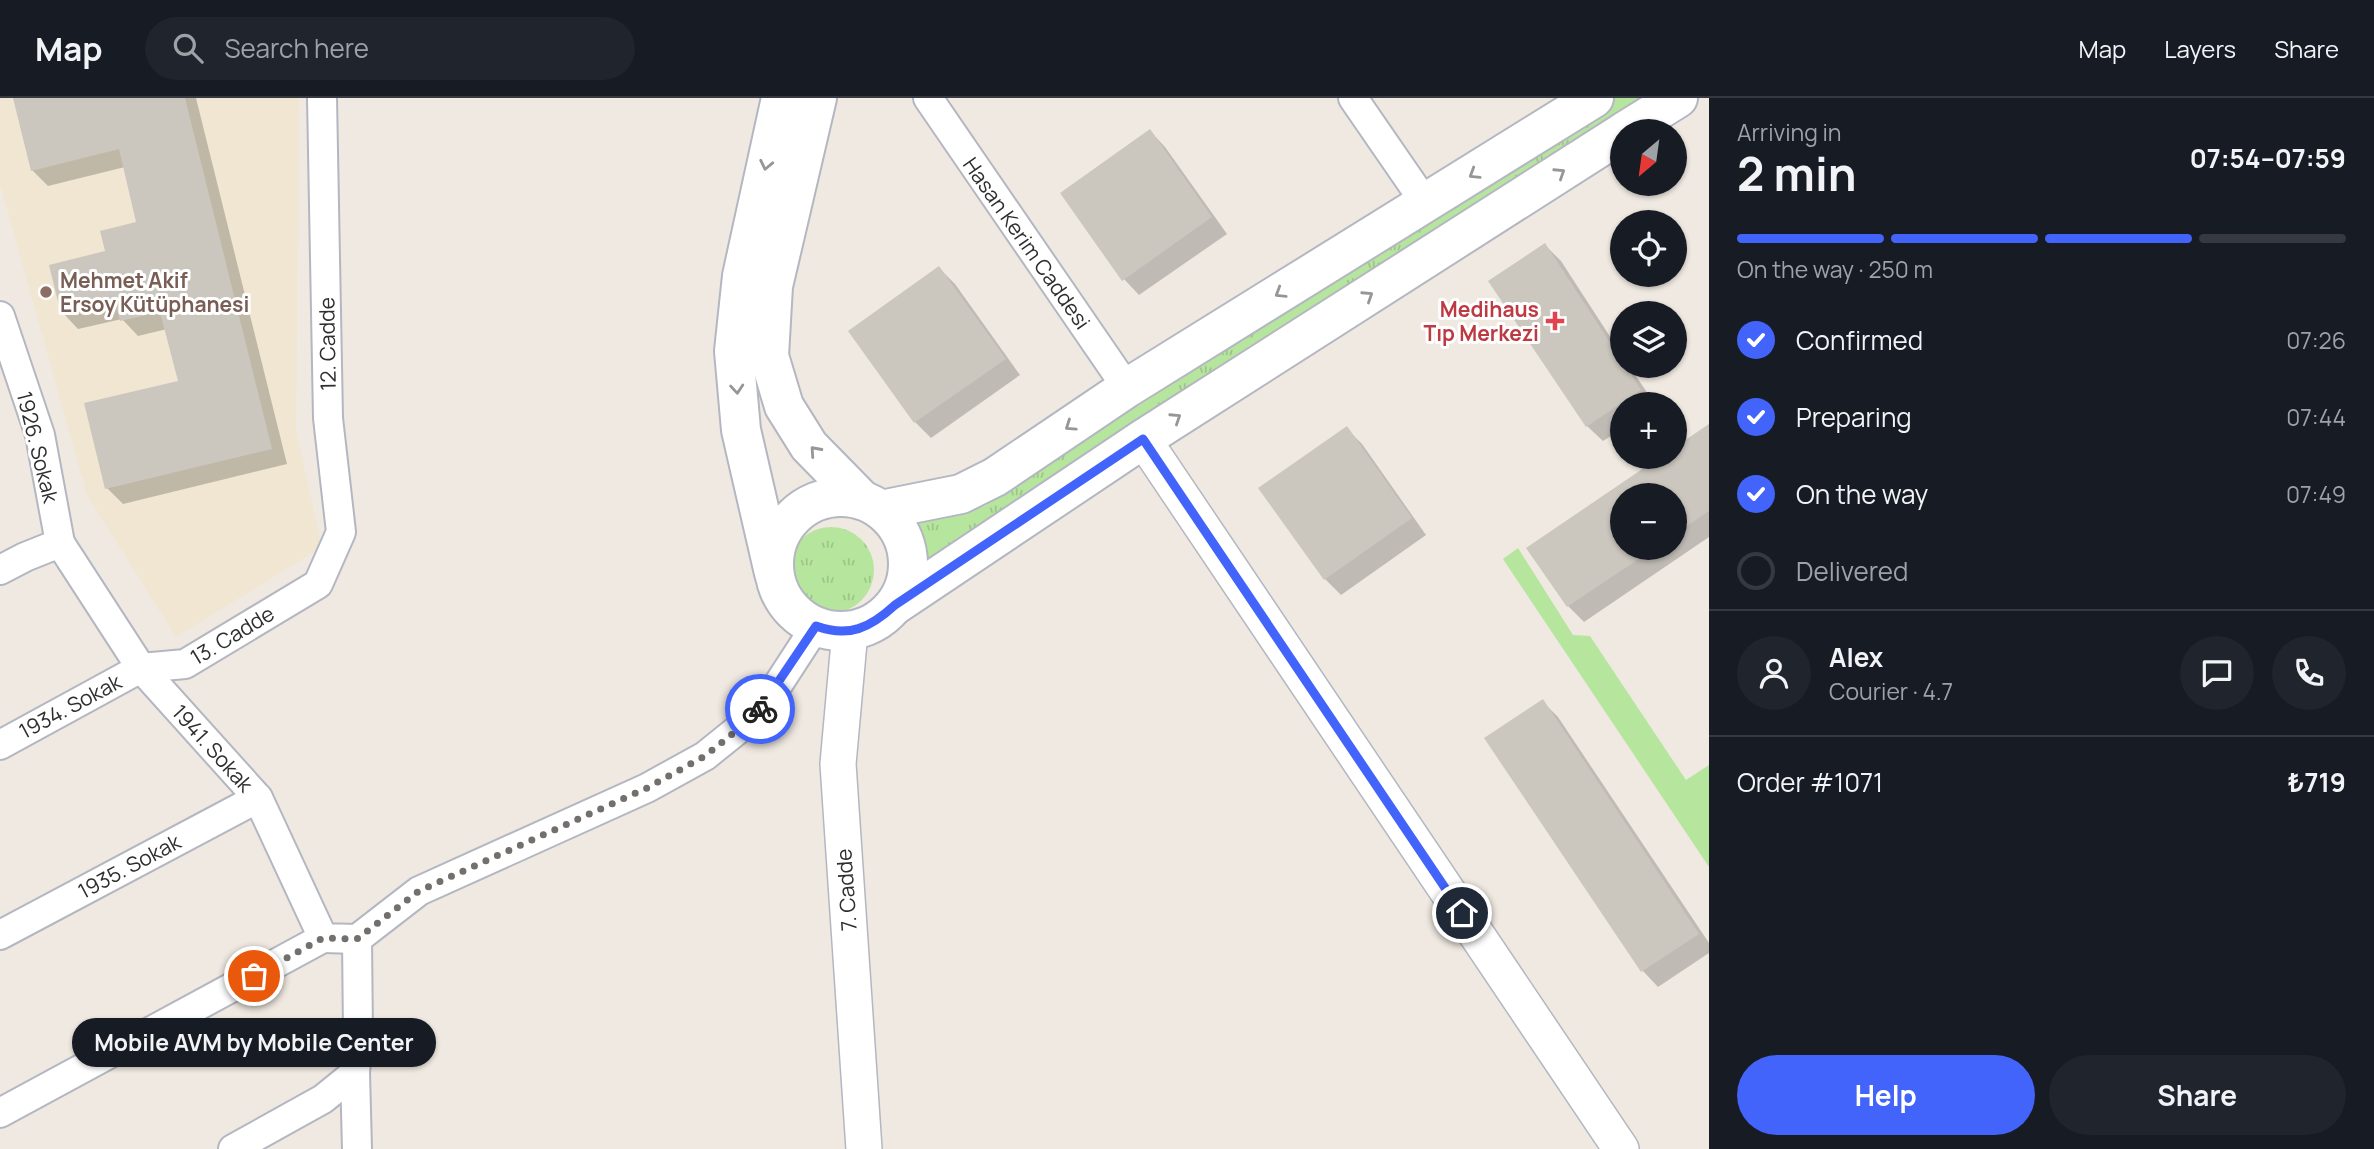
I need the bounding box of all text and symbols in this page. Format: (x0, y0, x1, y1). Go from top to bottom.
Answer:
search box (145, 17, 635, 80)
text: Map (35, 26, 103, 71)
icon: search (169, 29, 207, 67)
text: Search here (225, 30, 369, 66)
text: Map (2079, 32, 2126, 65)
text: Layers (2164, 32, 2236, 65)
text: Share (2274, 32, 2339, 65)
text: Arriving in (1737, 116, 1842, 148)
north arrow (1610, 119, 1687, 196)
map controls (1610, 119, 1687, 560)
text: 07:54–07:59 (2190, 140, 2346, 176)
text: 2 min (1737, 142, 1857, 205)
street label: Hasan Kerim Caddesi (957, 152, 1097, 334)
one-way arrow (760, 159, 775, 171)
one-way arrow (1468, 165, 1481, 178)
one-way arrow (1552, 169, 1565, 182)
button: locate (1610, 210, 1687, 287)
text: On the way · 250 m (1737, 253, 1933, 285)
place label: Mehmet Akif Ersoy Kütüphanesi (60, 266, 249, 318)
marker: Mehmet Akif Ersoy Kütüphanesi (38, 284, 54, 300)
one-way arrow (1275, 285, 1288, 298)
one-way arrow (1360, 291, 1373, 304)
place label: Medihaus Tıp Merkezi (1423, 295, 1539, 347)
street label: 12. Cadde (312, 297, 342, 391)
button: layers (1610, 301, 1687, 378)
marker: Medihaus Tıp Merkezi (1545, 311, 1565, 331)
icon: check (1737, 321, 1775, 359)
text: Confirmed (1796, 322, 1923, 358)
text: 07:26 (2286, 324, 2346, 356)
one-way arrow (729, 384, 744, 395)
street label: 1926. Sokak (11, 388, 65, 506)
button: + (1610, 392, 1687, 469)
icon: check (1737, 398, 1775, 436)
text: Preparing (1796, 399, 1912, 435)
text: 07:44 (2286, 401, 2346, 433)
one-way arrow (1168, 414, 1181, 426)
one-way arrow (1065, 418, 1078, 430)
one-way arrow (811, 446, 823, 459)
icon: check (1737, 475, 1775, 513)
text: On the way (1796, 476, 1928, 512)
text: 07:49 (2286, 478, 2346, 510)
button: − (1610, 483, 1687, 560)
text: Delivered (1796, 553, 1908, 589)
street label: 13. Cadde (185, 599, 279, 671)
button: person (1737, 636, 1811, 710)
button: chat (2180, 636, 2254, 710)
button: phone (2272, 636, 2346, 710)
text: Alex (1829, 639, 1883, 675)
street label: 1934. Sokak (14, 667, 127, 745)
courier (725, 674, 795, 744)
text: Courier · 4.7 (1829, 675, 1953, 707)
icon: bike (741, 690, 779, 728)
street label: 1941. Sokak (166, 698, 260, 798)
text: Order #1071 (1737, 764, 1883, 800)
text: ₺719 (2287, 764, 2346, 800)
street label: 1935. Sokak (73, 827, 186, 905)
street label: 7. Cadde (829, 848, 863, 932)
pin (1432, 883, 1492, 943)
icon: home (1443, 894, 1481, 932)
pin (224, 946, 284, 1006)
icon: bag (235, 957, 273, 995)
callout: Mobile AVM by Mobile Center (72, 1018, 436, 1067)
text: Mobile AVM by Mobile Center (94, 1026, 414, 1058)
button: Help (1737, 1055, 2035, 1135)
button: Share (2049, 1055, 2346, 1135)

